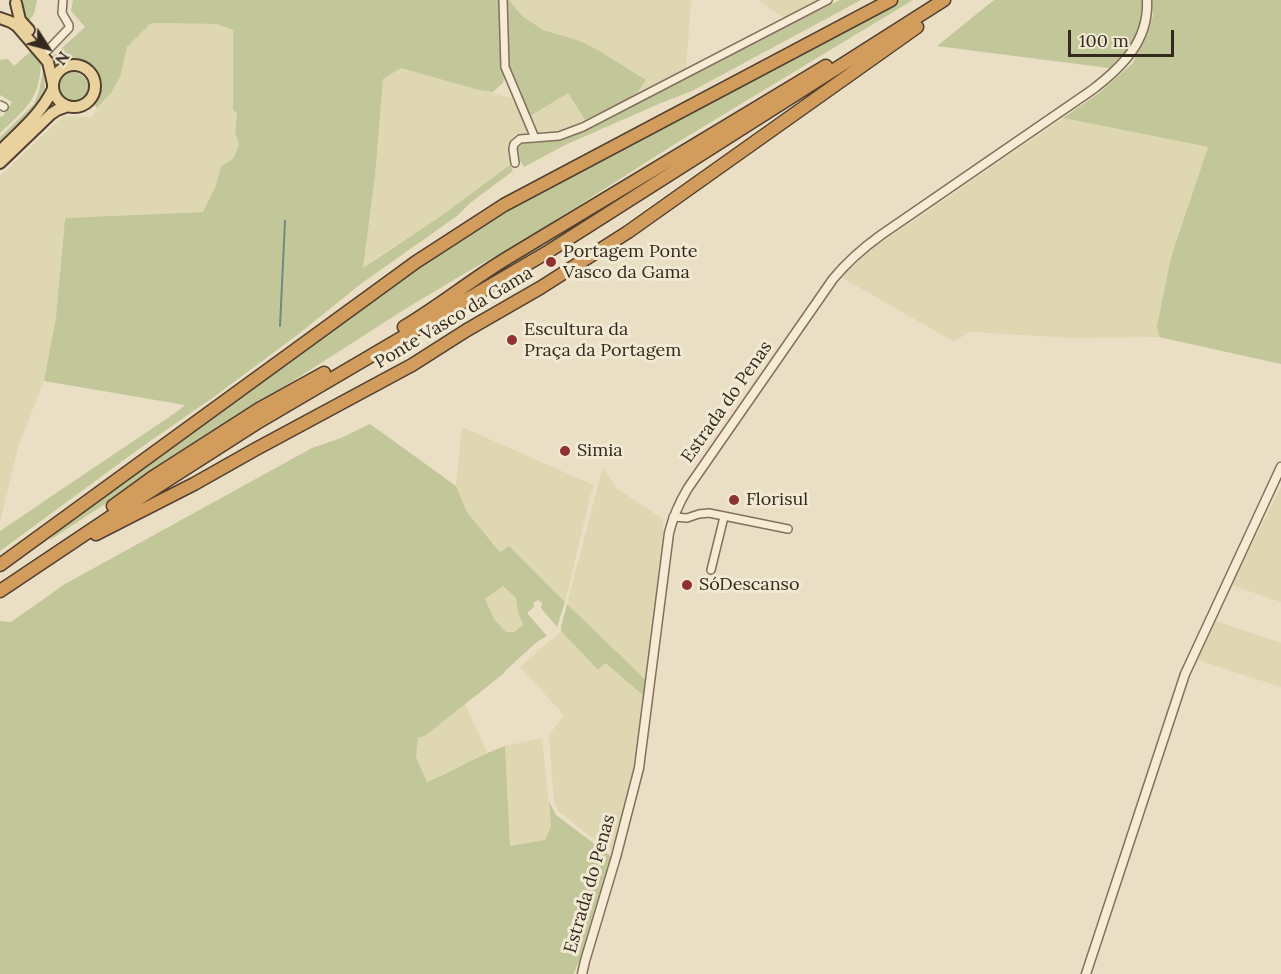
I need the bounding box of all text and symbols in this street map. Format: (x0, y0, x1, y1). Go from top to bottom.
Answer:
north arrow (18, 18, 78, 78)
scale bar (1071, 18, 1178, 56)
text: 100 m (1079, 29, 1129, 52)
text: N (51, 48, 74, 69)
place label: Portagem Ponte Vasco da Gama (563, 241, 698, 284)
marker: Portagem Ponte Vasco da Gama (544, 255, 558, 269)
street label: Ponte Vasco da Gama (371, 262, 537, 374)
place label: Escultura da Praça da Portagem (524, 319, 681, 362)
marker: Escultura da Praça da Portagem (505, 333, 519, 347)
street label: Estrada do Penas (677, 337, 777, 467)
place label: Simia (577, 440, 623, 462)
marker: Simia (558, 444, 572, 458)
place label: Florisul (746, 489, 808, 511)
marker: Florisul (727, 493, 741, 507)
place label: SóDescanso (699, 574, 799, 596)
marker: SóDescanso (680, 578, 694, 592)
street label: Estrada do Penas (560, 812, 620, 956)

